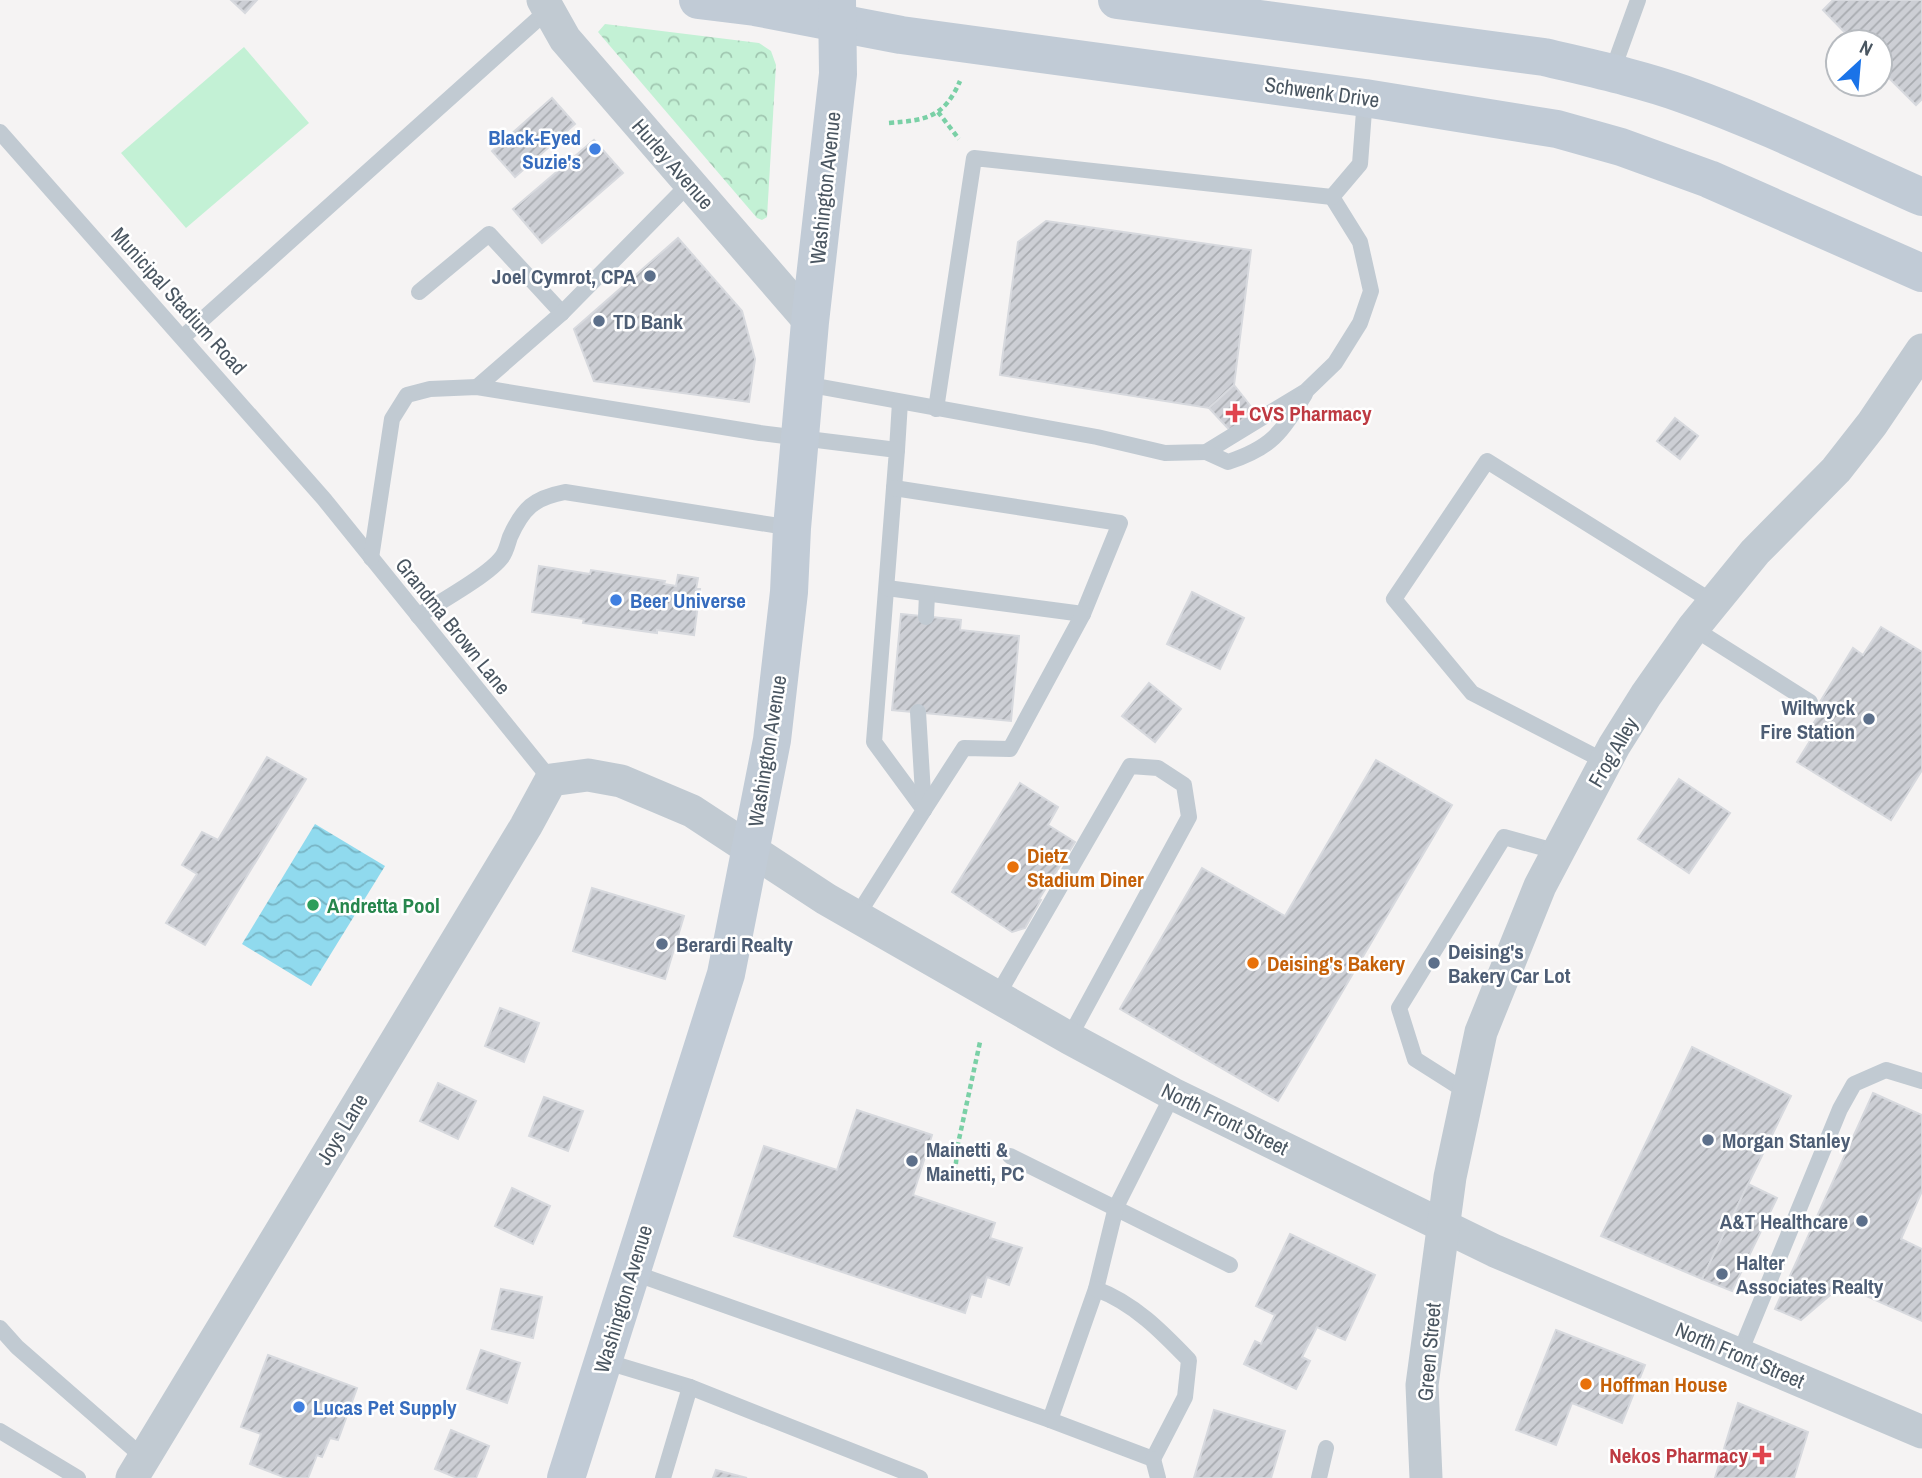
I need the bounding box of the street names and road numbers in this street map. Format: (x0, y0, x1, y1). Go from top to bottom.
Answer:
street label: Schwenk Drive (1263, 70, 1381, 114)
street label: Washington Avenue (803, 110, 847, 266)
street label: Hurley Avenue (625, 112, 721, 216)
street label: Municipal Stadium Road (105, 221, 253, 381)
street label: Grandma Brown Lane (389, 551, 517, 701)
street label: Washington Avenue (741, 673, 793, 829)
street label: Frog Alley (1581, 711, 1645, 792)
street label: North Front Street (1157, 1076, 1293, 1162)
street label: Joys Lane (309, 1088, 375, 1170)
street label: Washington Avenue (587, 1221, 659, 1377)
street label: Green Street (1410, 1301, 1448, 1402)
street label: North Front Street (1671, 1315, 1809, 1395)

